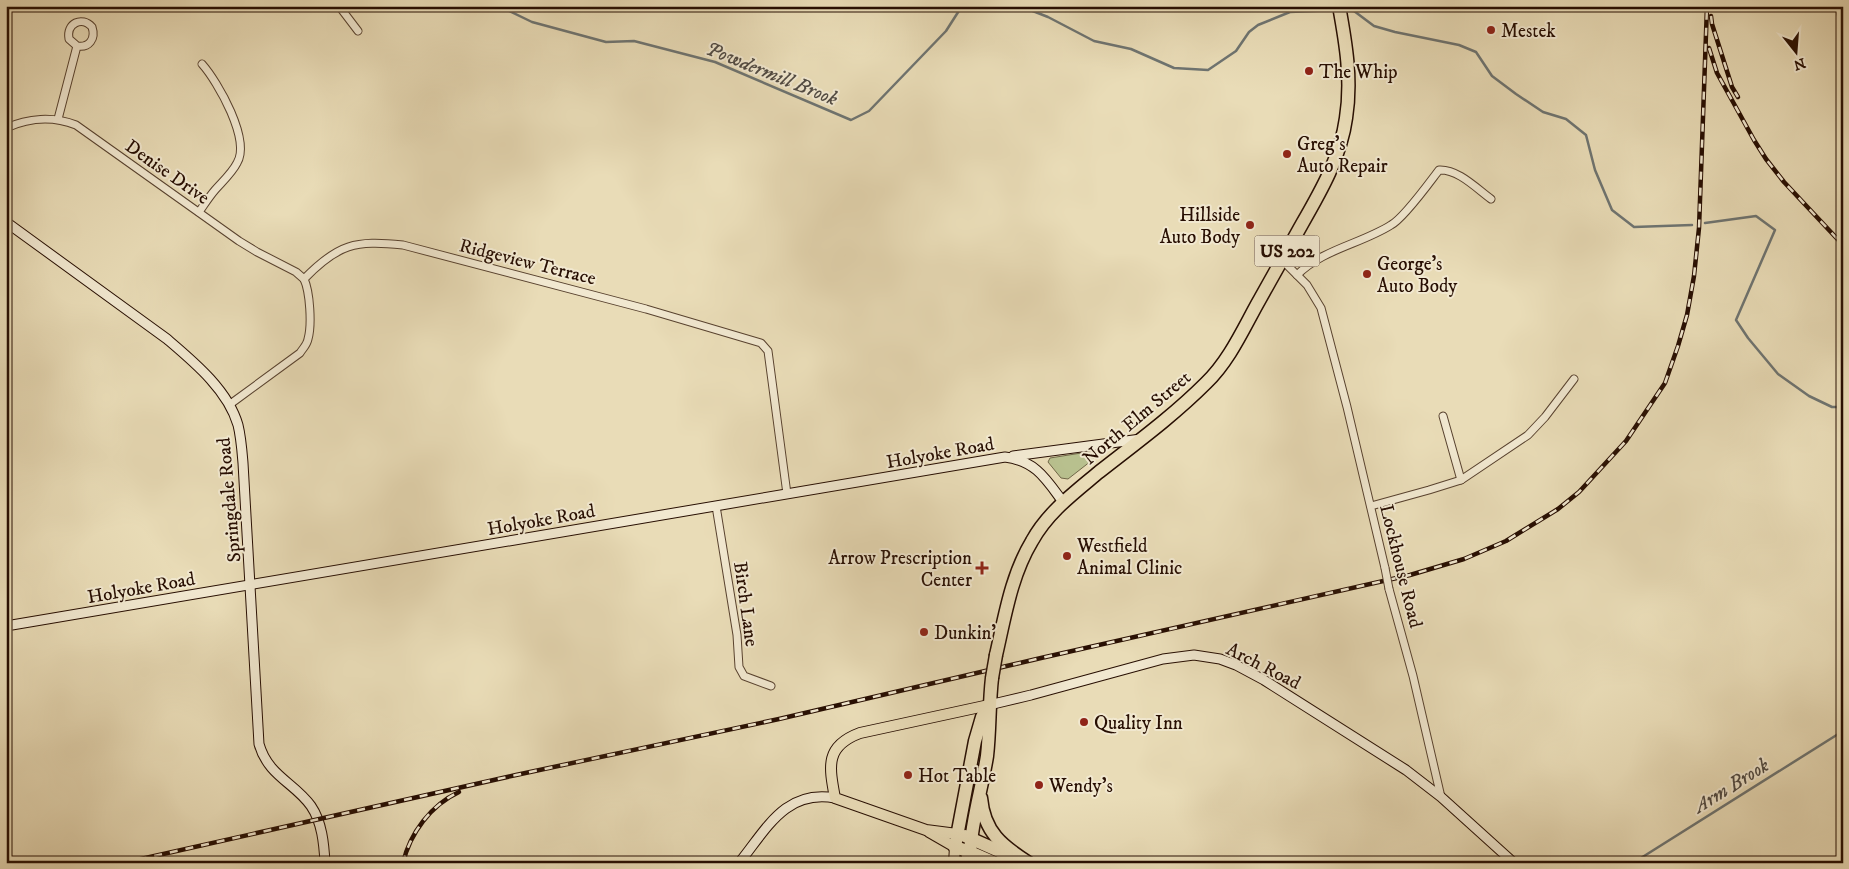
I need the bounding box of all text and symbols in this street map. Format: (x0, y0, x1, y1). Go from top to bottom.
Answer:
place label: Mestek (1501, 20, 1556, 43)
marker: Mestek (1485, 24, 1497, 36)
north arrow (1772, 28, 1822, 78)
water label: Powdermill Brook (702, 37, 842, 112)
text: N (1791, 53, 1808, 74)
place label: The Whip (1319, 61, 1398, 84)
marker: The Whip (1303, 65, 1315, 77)
place label: Greg's Auto Repair (1297, 133, 1388, 178)
street label: Denise Drive (121, 135, 214, 210)
marker: Greg's Auto Repair (1281, 148, 1293, 160)
place label: Hillside Auto Body (1160, 204, 1241, 249)
marker: Hillside Auto Body (1244, 219, 1256, 231)
street label: Ridgeview Terrace (457, 234, 598, 291)
road number: US 202 (1254, 236, 1320, 266)
place label: George's Auto Body (1377, 253, 1458, 298)
marker: George's Auto Body (1361, 268, 1373, 280)
street label: North Elm Street (1078, 366, 1196, 470)
street label: Holyoke Road (885, 433, 996, 474)
street label: Springdale Road (213, 436, 246, 563)
street label: Holyoke Road (486, 500, 597, 541)
street label: Lockhouse Road (1374, 502, 1427, 631)
place label: Westfield Animal Clinic (1076, 535, 1182, 580)
place label: Arrow Prescription Center (828, 547, 972, 592)
marker: Westfield Animal Clinic (1061, 550, 1073, 562)
street label: Birch Lane (728, 560, 763, 648)
marker: Arrow Prescription Center (976, 562, 988, 574)
street label: Holyoke Road (86, 568, 197, 609)
place label: Dunkin' (934, 622, 996, 645)
marker: Dunkin' (918, 626, 930, 638)
street label: Arch Road (1222, 638, 1305, 695)
place label: Quality Inn (1094, 712, 1183, 735)
marker: Quality Inn (1078, 716, 1090, 728)
water label: Arm Brook (1688, 753, 1775, 820)
place label: Hot Table (918, 765, 996, 788)
marker: Hot Table (902, 769, 914, 781)
place label: Wendy's (1048, 775, 1113, 798)
marker: Wendy's (1033, 779, 1045, 791)

